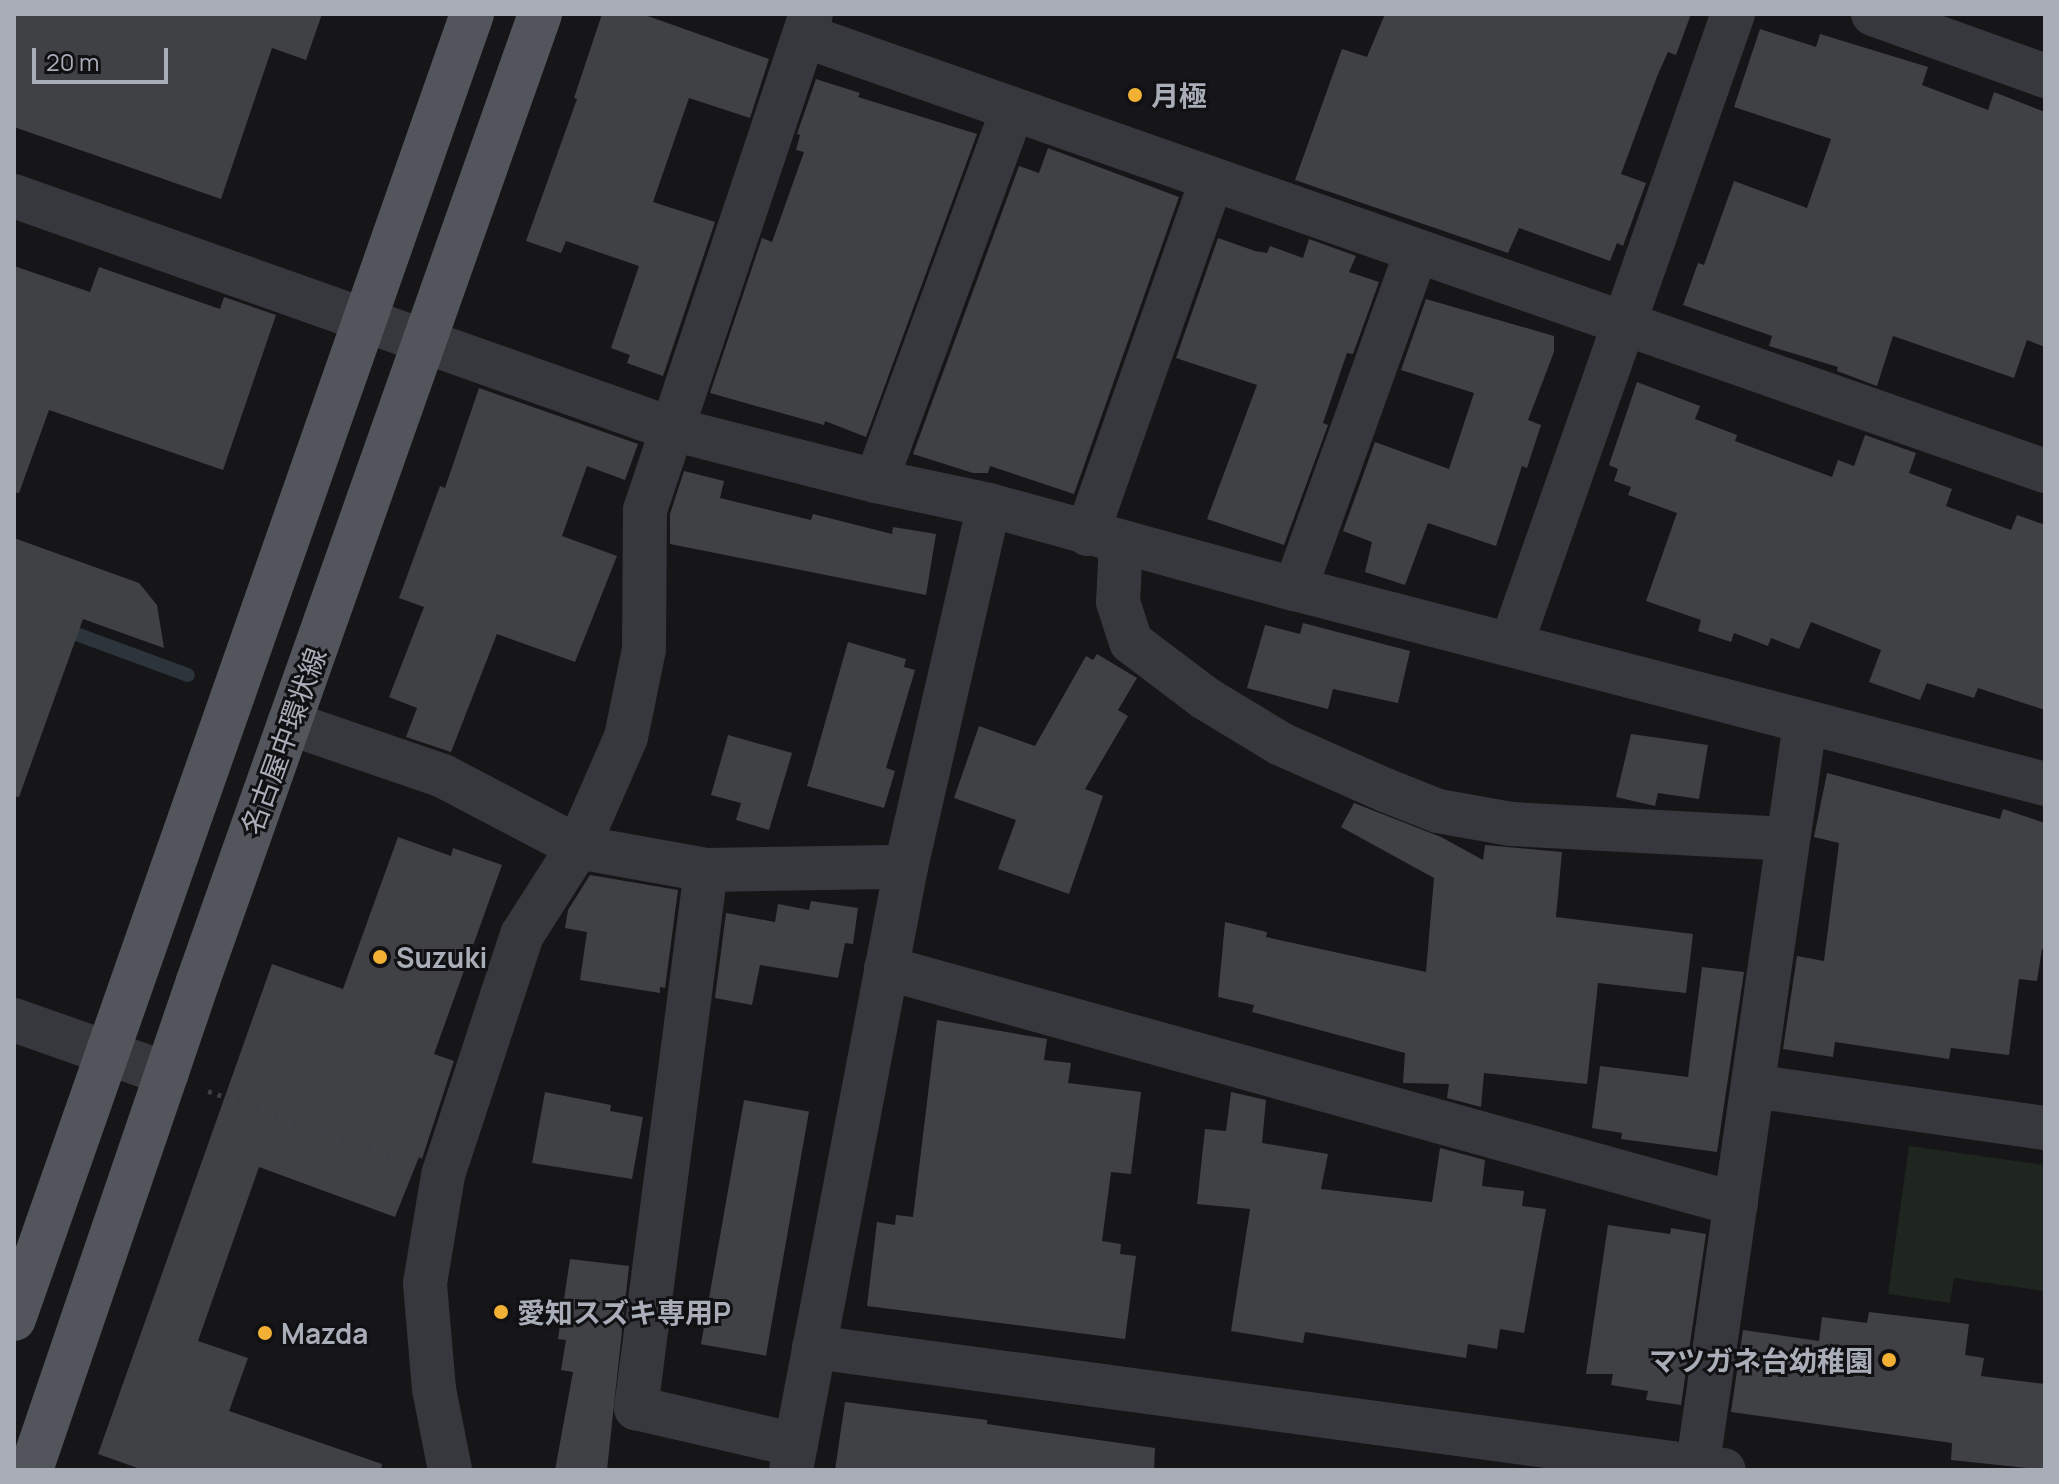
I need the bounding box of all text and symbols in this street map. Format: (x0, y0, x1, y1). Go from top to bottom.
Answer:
scale bar (36, 32, 172, 82)
text: 20 m (46, 45, 99, 78)
place label: 月極 (1151, 78, 1207, 112)
marker: 月極 (1126, 86, 1144, 104)
street label: 名古屋中環状線 (234, 643, 332, 839)
place label: Suzuki (396, 940, 487, 974)
marker: Suzuki (371, 948, 389, 966)
place label: 愛知スズキ専用P (517, 1295, 731, 1329)
marker: 愛知スズキ専用P (492, 1303, 510, 1321)
place label: Mazda (281, 1316, 368, 1350)
marker: Mazda (256, 1324, 274, 1342)
place label: マツガネ台幼稚園 (1649, 1343, 1873, 1377)
marker: マツガネ台幼稚園 (1880, 1351, 1898, 1369)

